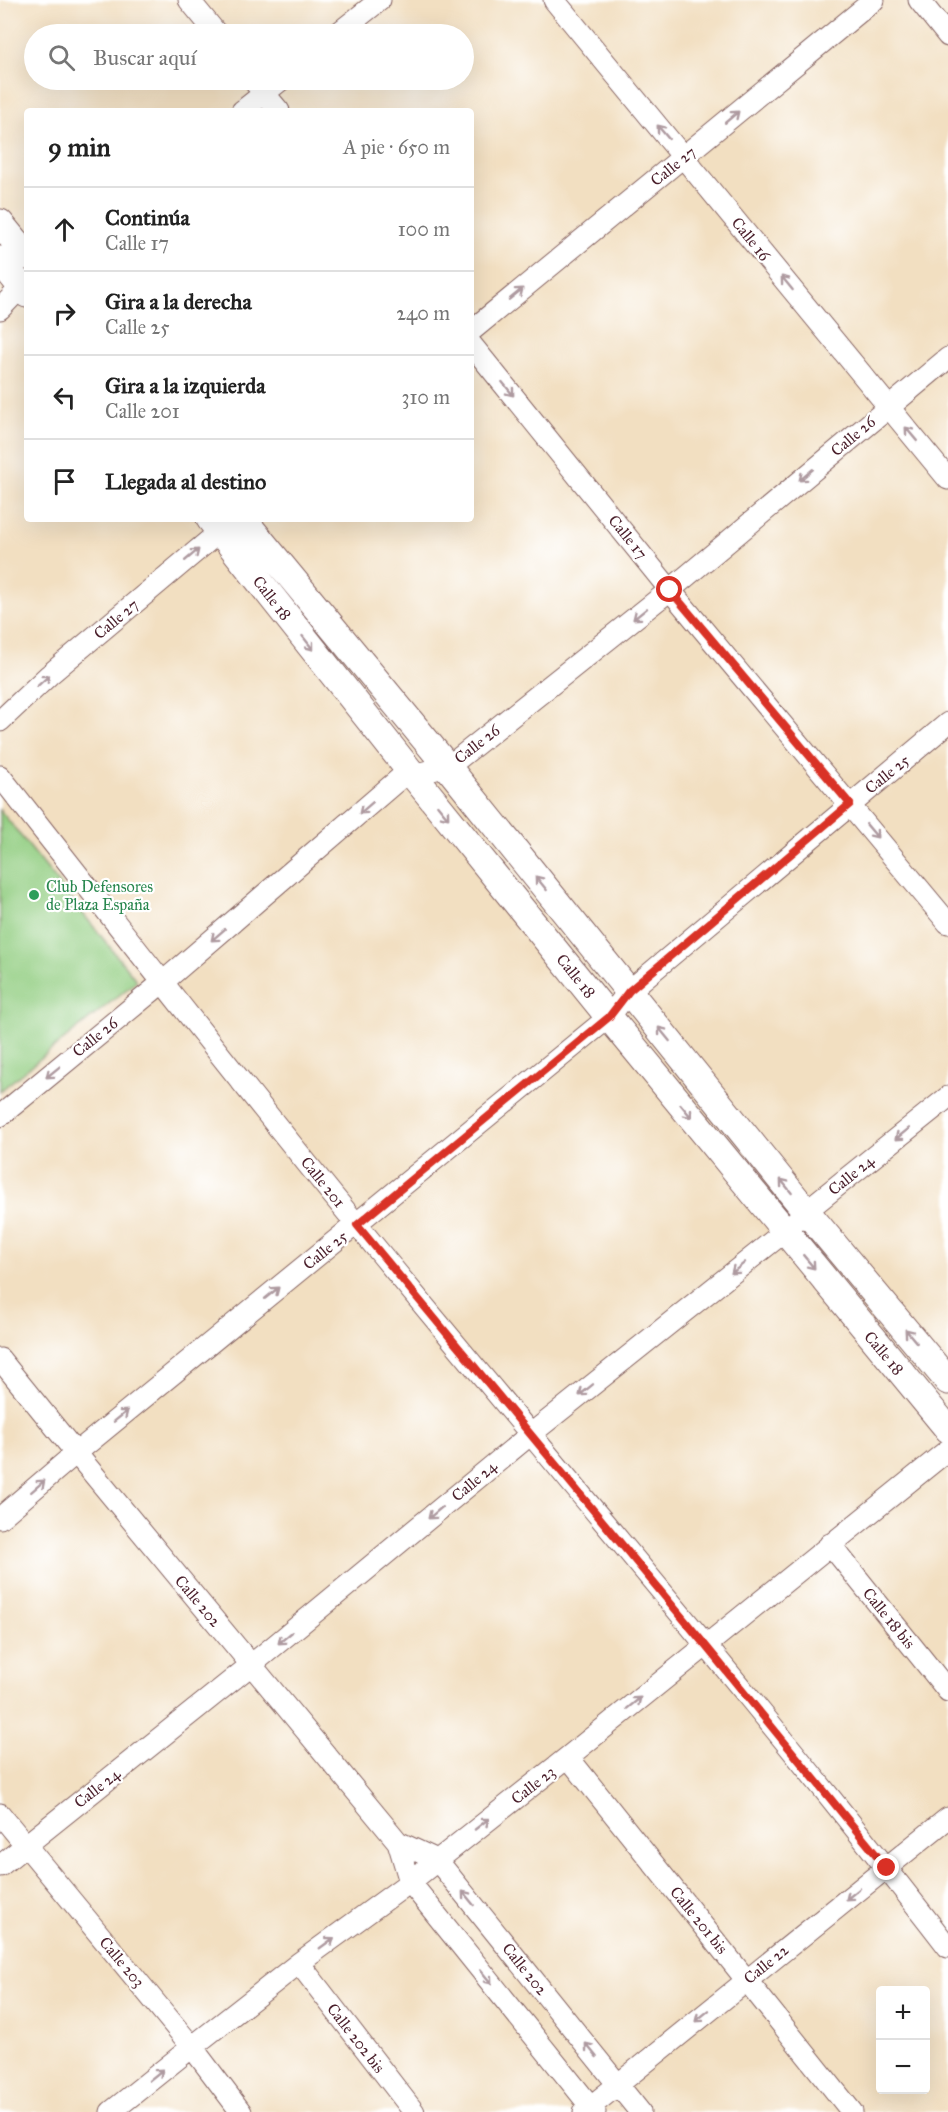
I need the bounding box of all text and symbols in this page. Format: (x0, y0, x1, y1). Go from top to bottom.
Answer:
search box (24, 24, 474, 90)
icon: search (45, 41, 78, 74)
text: Buscar aquí (93, 44, 196, 71)
one-way arrow (724, 110, 739, 124)
one-way arrow (656, 125, 670, 140)
text: 9 min (48, 131, 111, 163)
text: A pie · 650 m (343, 135, 450, 159)
street label: Calle 27 (647, 142, 699, 190)
text: Continúa (105, 204, 190, 231)
icon: ahead (48, 213, 81, 246)
street label: Calle 16 (728, 213, 775, 265)
text: 100 m (398, 217, 450, 241)
text: Calle 17 (105, 231, 169, 255)
one-way arrow (780, 276, 794, 291)
one-way arrow (508, 287, 523, 301)
text: Gira a la derecha (105, 288, 252, 315)
icon: right (48, 297, 81, 330)
text: 240 m (396, 301, 450, 325)
text: Calle 25 (105, 315, 169, 339)
text: Gira a la izquierda (105, 372, 266, 399)
icon: left (48, 381, 81, 414)
one-way arrow (501, 381, 514, 397)
text: 310 m (401, 385, 450, 409)
text: Calle 201 (105, 399, 180, 423)
street label: Calle 26 (827, 411, 880, 460)
one-way arrow (904, 426, 917, 442)
icon: arrive (48, 465, 81, 498)
text: Llegada al destino (105, 468, 266, 495)
one-way arrow (798, 469, 814, 482)
street label: Calle 17 (604, 511, 652, 563)
one-way arrow (184, 548, 199, 562)
street label: Calle 18 (249, 572, 295, 624)
route start (656, 576, 682, 602)
street label: Calle 27 (90, 595, 142, 643)
one-way arrow (632, 607, 648, 620)
one-way arrow (302, 635, 315, 651)
one-way arrow (35, 674, 50, 688)
street label: Calle 26 (450, 720, 504, 768)
street label: Calle 25 (861, 750, 913, 798)
one-way arrow (359, 801, 374, 815)
one-way arrow (436, 804, 449, 820)
one-way arrow (865, 823, 879, 838)
one-way arrow (534, 876, 548, 891)
place label: Club Defensores de Plaza España (46, 877, 153, 914)
marker: Club Defensores de Plaza España (27, 888, 41, 902)
one-way arrow (211, 928, 226, 942)
street label: Calle 18 (553, 950, 599, 1002)
street label: Calle 26 (69, 1013, 122, 1061)
one-way arrow (657, 1027, 670, 1043)
one-way arrow (46, 1065, 61, 1079)
one-way arrow (679, 1103, 692, 1119)
one-way arrow (895, 1127, 911, 1140)
street label: Calle 24 (824, 1150, 878, 1199)
street label: Calle 201 (297, 1153, 349, 1211)
one-way arrow (780, 1178, 793, 1194)
street label: Calle 25 (299, 1226, 351, 1274)
one-way arrow (802, 1254, 816, 1269)
one-way arrow (731, 1262, 747, 1275)
one-way arrow (264, 1287, 280, 1300)
street label: Calle 18 (860, 1327, 908, 1379)
one-way arrow (904, 1328, 917, 1344)
one-way arrow (579, 1383, 594, 1397)
one-way arrow (113, 1410, 129, 1423)
street label: Calle 24 (448, 1456, 501, 1505)
one-way arrow (30, 1479, 45, 1493)
one-way arrow (427, 1507, 443, 1520)
street label: Calle 202 (171, 1571, 225, 1631)
street label: Calle 18 bis (859, 1584, 919, 1652)
one-way arrow (277, 1631, 293, 1644)
one-way arrow (626, 1696, 641, 1710)
street label: Calle 23 (507, 1762, 559, 1808)
street label: Calle 24 (70, 1763, 125, 1812)
one-way arrow (474, 1818, 490, 1831)
route end (873, 1854, 899, 1880)
street label: Calle 201 bis (666, 1882, 732, 1958)
one-way arrow (846, 1888, 862, 1901)
one-way arrow (461, 1891, 475, 1906)
street label: Calle 203 (95, 1933, 149, 1991)
one-way arrow (319, 1937, 335, 1949)
street label: Calle 202 (498, 1939, 552, 1999)
street label: Calle 22 (740, 1940, 792, 1988)
one-way arrow (479, 1969, 492, 1985)
map controls (876, 1986, 930, 2094)
button: + (876, 1986, 930, 2040)
street label: Calle 202 bis (323, 1999, 389, 2077)
one-way arrow (694, 2010, 710, 2023)
button: − (876, 2040, 930, 2094)
one-way arrow (584, 2042, 597, 2058)
one-way arrow (148, 2069, 164, 2082)

